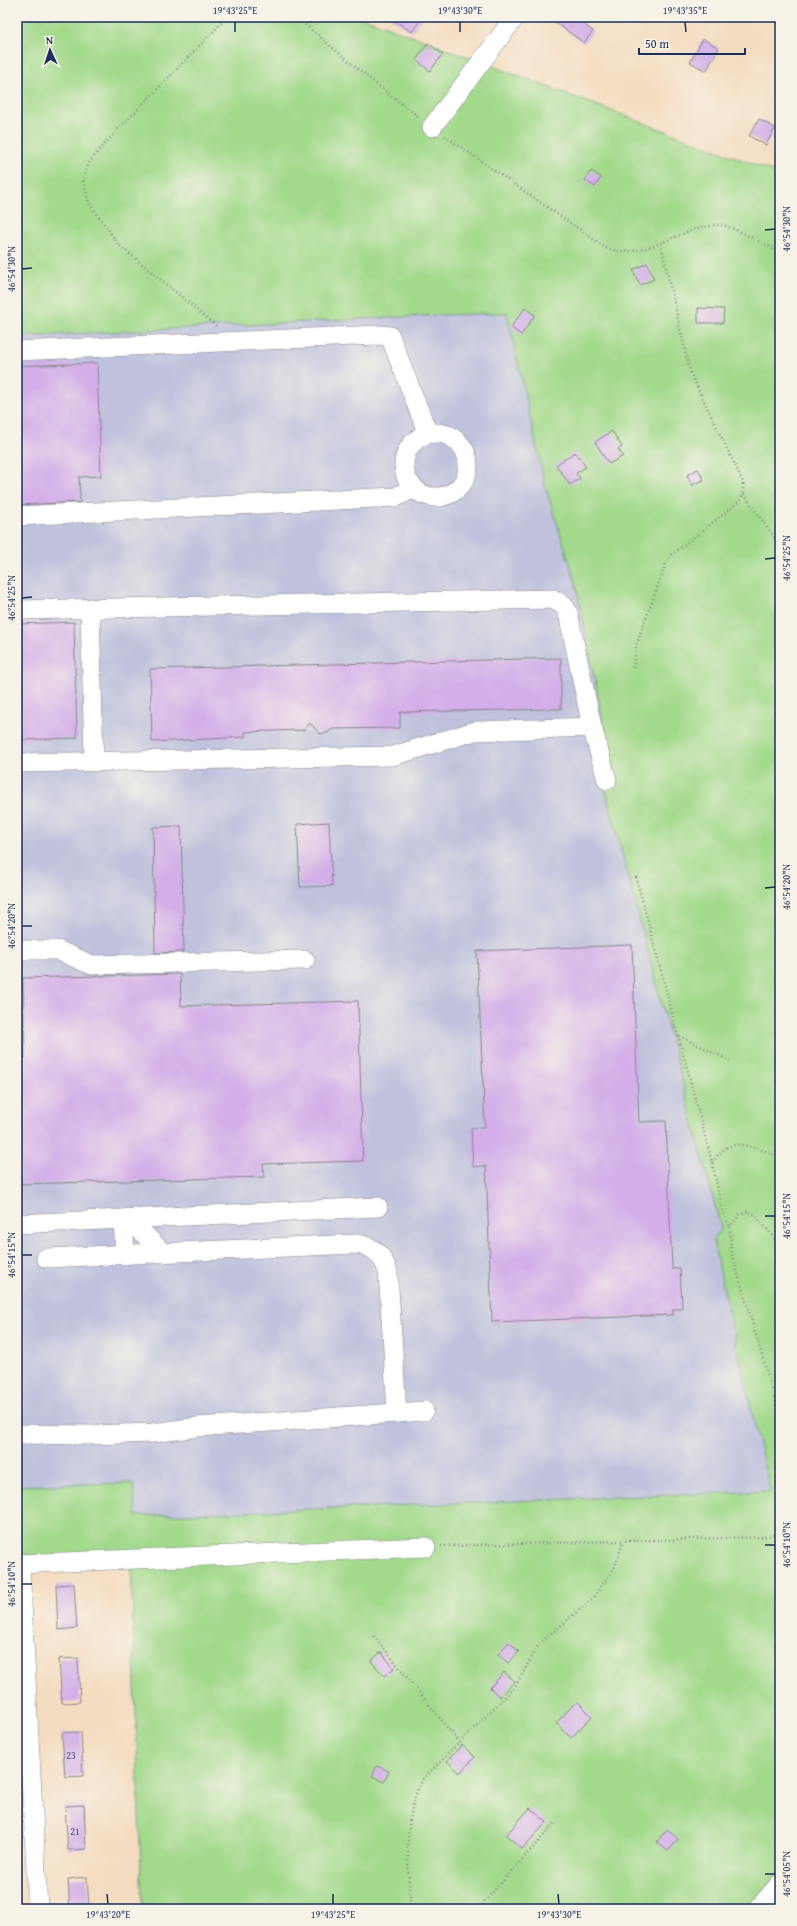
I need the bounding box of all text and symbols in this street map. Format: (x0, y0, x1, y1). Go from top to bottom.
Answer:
text: 19°43'25"E (213, 3, 257, 18)
text: 19°43'30"E (438, 3, 482, 18)
text: 19°43'35"E (663, 3, 707, 18)
north arrow (30, 30, 70, 70)
scale bar (639, 30, 745, 56)
text: N (45, 32, 54, 48)
text: 50 m (645, 35, 669, 52)
text: 46°54'30"N (779, 206, 794, 252)
text: 46°54'30"N (4, 246, 19, 292)
text: 46°54'25"N (779, 535, 794, 581)
text: 46°54'25"N (4, 575, 19, 621)
text: 46°54'20"N (779, 864, 794, 910)
text: 46°54'20"N (4, 903, 19, 949)
text: 46°54'15"N (779, 1193, 794, 1239)
text: 46°54'15"N (4, 1232, 19, 1278)
text: 46°54'10"N (779, 1522, 794, 1568)
text: 46°54'10"N (4, 1561, 19, 1607)
house number: 23 (66, 1748, 76, 1763)
house number: 21 (70, 1824, 80, 1839)
text: 46°54'05"N (779, 1851, 794, 1897)
text: 19°43'20"E (86, 1907, 130, 1922)
text: 19°43'25"E (311, 1907, 355, 1922)
text: 19°43'30"E (537, 1907, 581, 1922)

